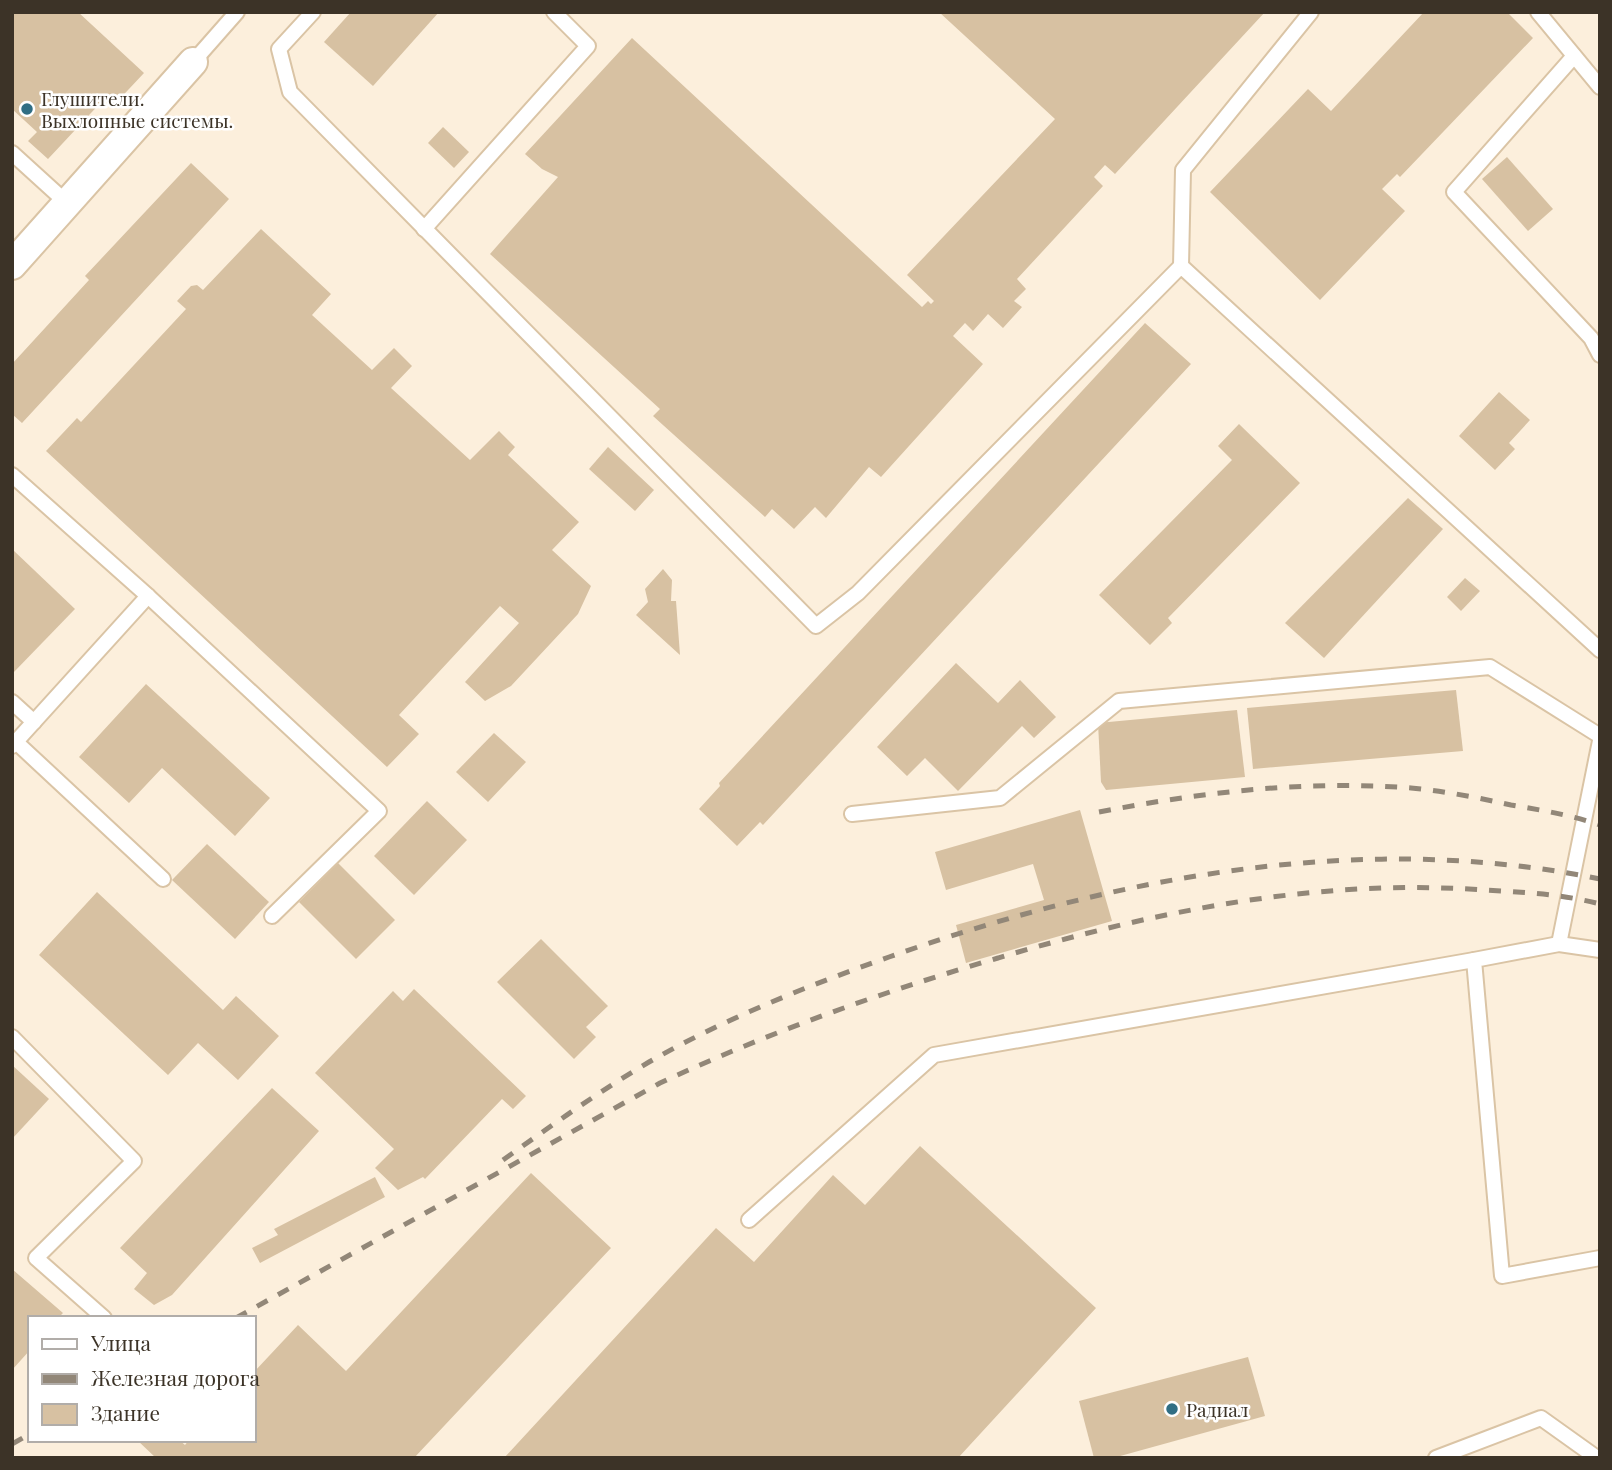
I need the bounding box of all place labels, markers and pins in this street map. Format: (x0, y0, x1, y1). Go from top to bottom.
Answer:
place label: Глушители. Выхлопные системы. (41, 85, 233, 133)
marker: Глушители. Выхлопные системы. (19, 101, 35, 117)
place label: Радиал (1186, 1396, 1249, 1422)
marker: Радиал (1164, 1401, 1180, 1417)

